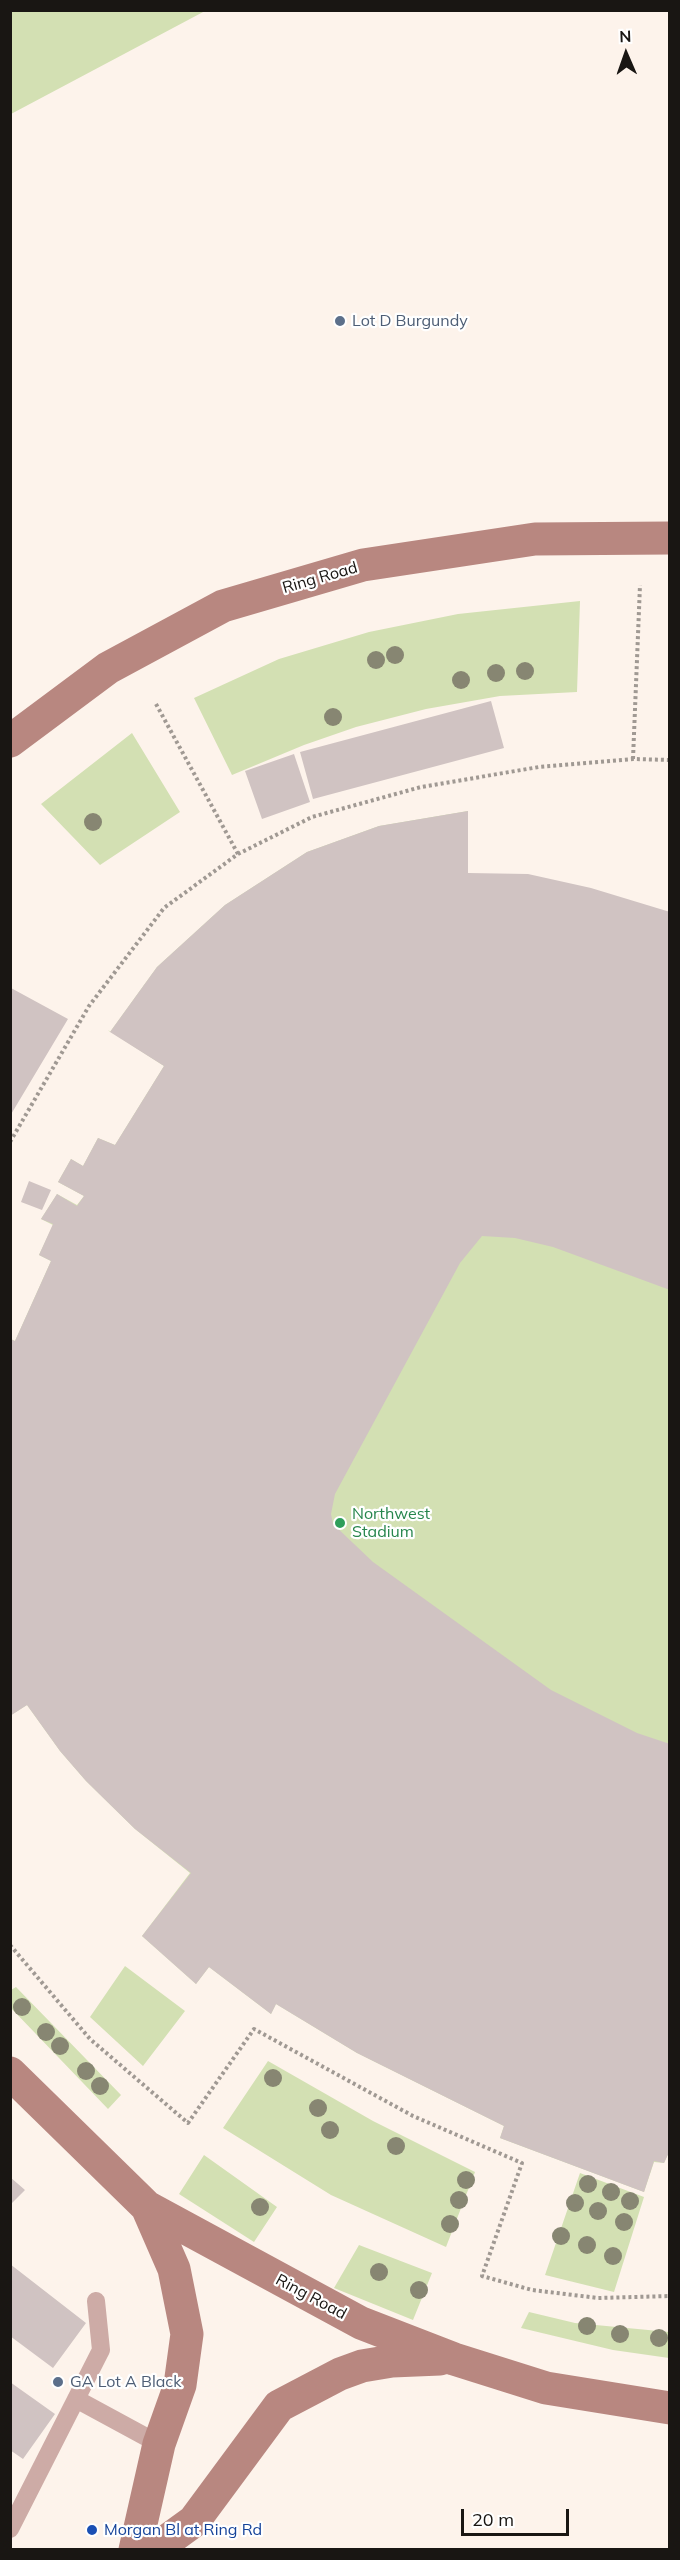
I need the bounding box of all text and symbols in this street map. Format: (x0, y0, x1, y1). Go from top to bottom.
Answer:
north arrow (596, 24, 656, 84)
text: N (619, 26, 632, 46)
place label: Lot D Burgundy (352, 311, 468, 331)
marker: Lot D Burgundy (333, 314, 347, 328)
street label: Ring Road (280, 558, 360, 598)
place label: Northwest Stadium (352, 1504, 430, 1542)
marker: Northwest Stadium (333, 1516, 347, 1530)
street label: Ring Road (272, 2270, 350, 2324)
place label: GA Lot A Black (70, 2372, 181, 2392)
marker: GA Lot A Black (51, 2375, 65, 2389)
scale bar (464, 2497, 572, 2535)
text: 20 m (472, 2508, 514, 2531)
place label: Morgan Bl at Ring Rd (104, 2520, 262, 2540)
marker: Morgan Bl at Ring Rd (85, 2523, 99, 2537)

